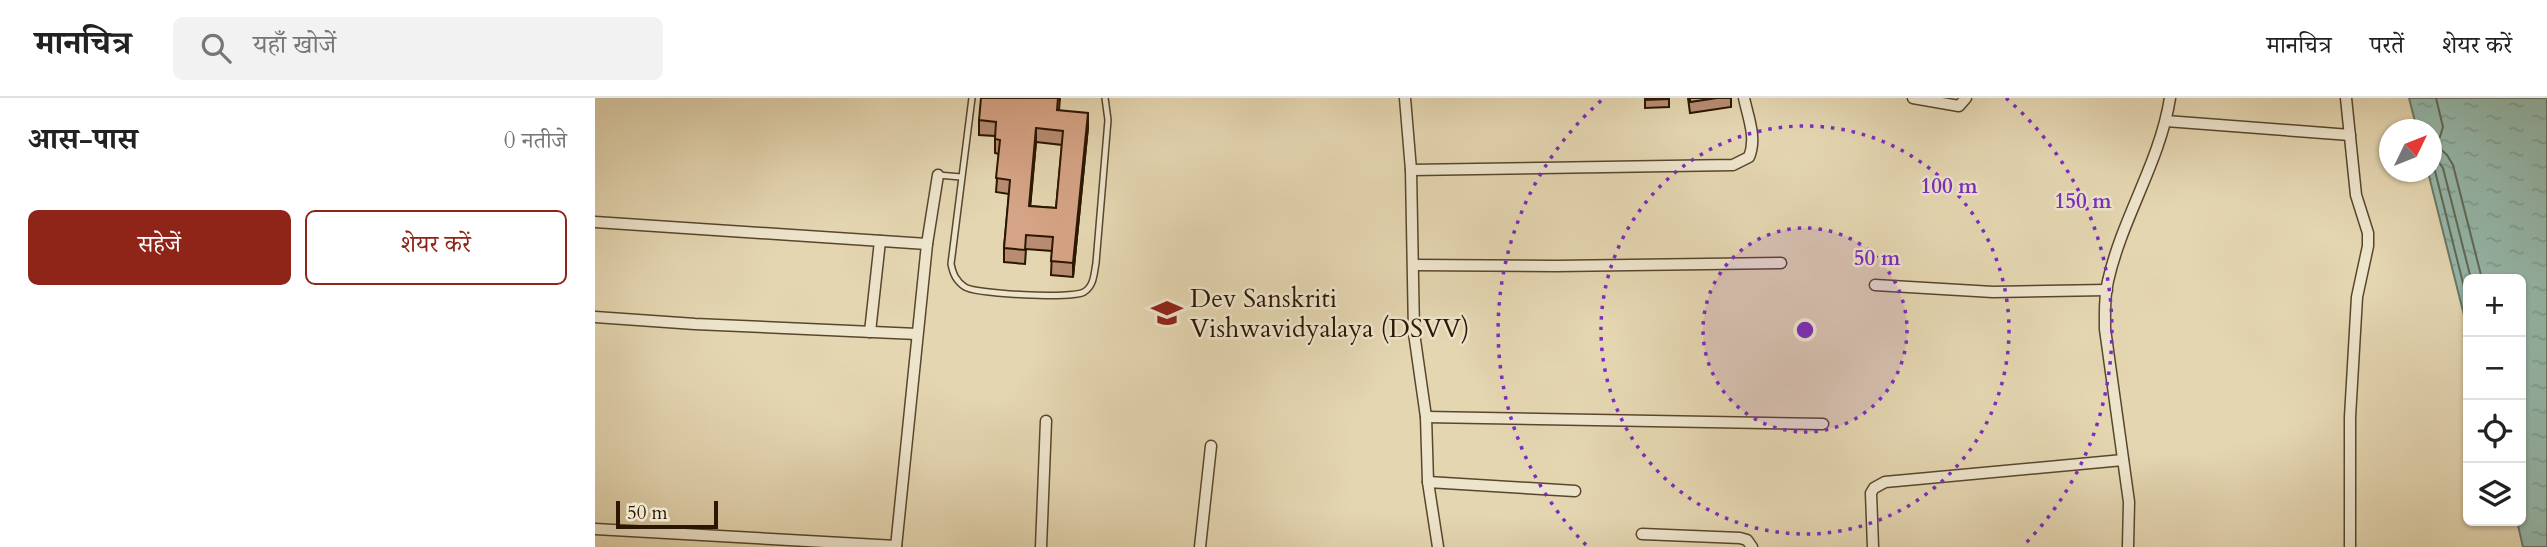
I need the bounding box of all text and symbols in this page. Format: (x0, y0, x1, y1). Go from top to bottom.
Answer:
search box (173, 17, 663, 80)
text: मानचित्र (35, 21, 131, 66)
text: यहाँ खोजें (253, 27, 336, 62)
icon: search (197, 29, 235, 67)
text: मानचित्र (2267, 29, 2332, 62)
text: परतें (2370, 29, 2404, 62)
text: शेयर करें (2442, 29, 2512, 62)
text: आस-पास (28, 119, 138, 160)
north arrow (2379, 119, 2442, 182)
text: 0 नतीजे (504, 125, 567, 156)
text: 100 m (1920, 172, 1978, 201)
text: 150 m (2054, 187, 2112, 216)
button: सहेजें (28, 210, 291, 285)
button: शेयर करें (305, 210, 567, 285)
text: 50 m (1854, 244, 1901, 273)
map controls (2463, 274, 2526, 526)
button: + (2463, 274, 2526, 337)
place label: Dev Sanskriti Vishwavidyalaya (DSVV) (1190, 281, 1469, 346)
school or university icon: Dev Sanskriti Vishwavidyalaya (DSVV) (1150, 296, 1184, 330)
centre of rings (1793, 318, 1817, 342)
button: − (2463, 337, 2526, 400)
button: locate (2463, 400, 2526, 463)
button: layers (2463, 463, 2526, 526)
scale bar (616, 498, 717, 530)
text: 50 m (627, 500, 668, 526)

